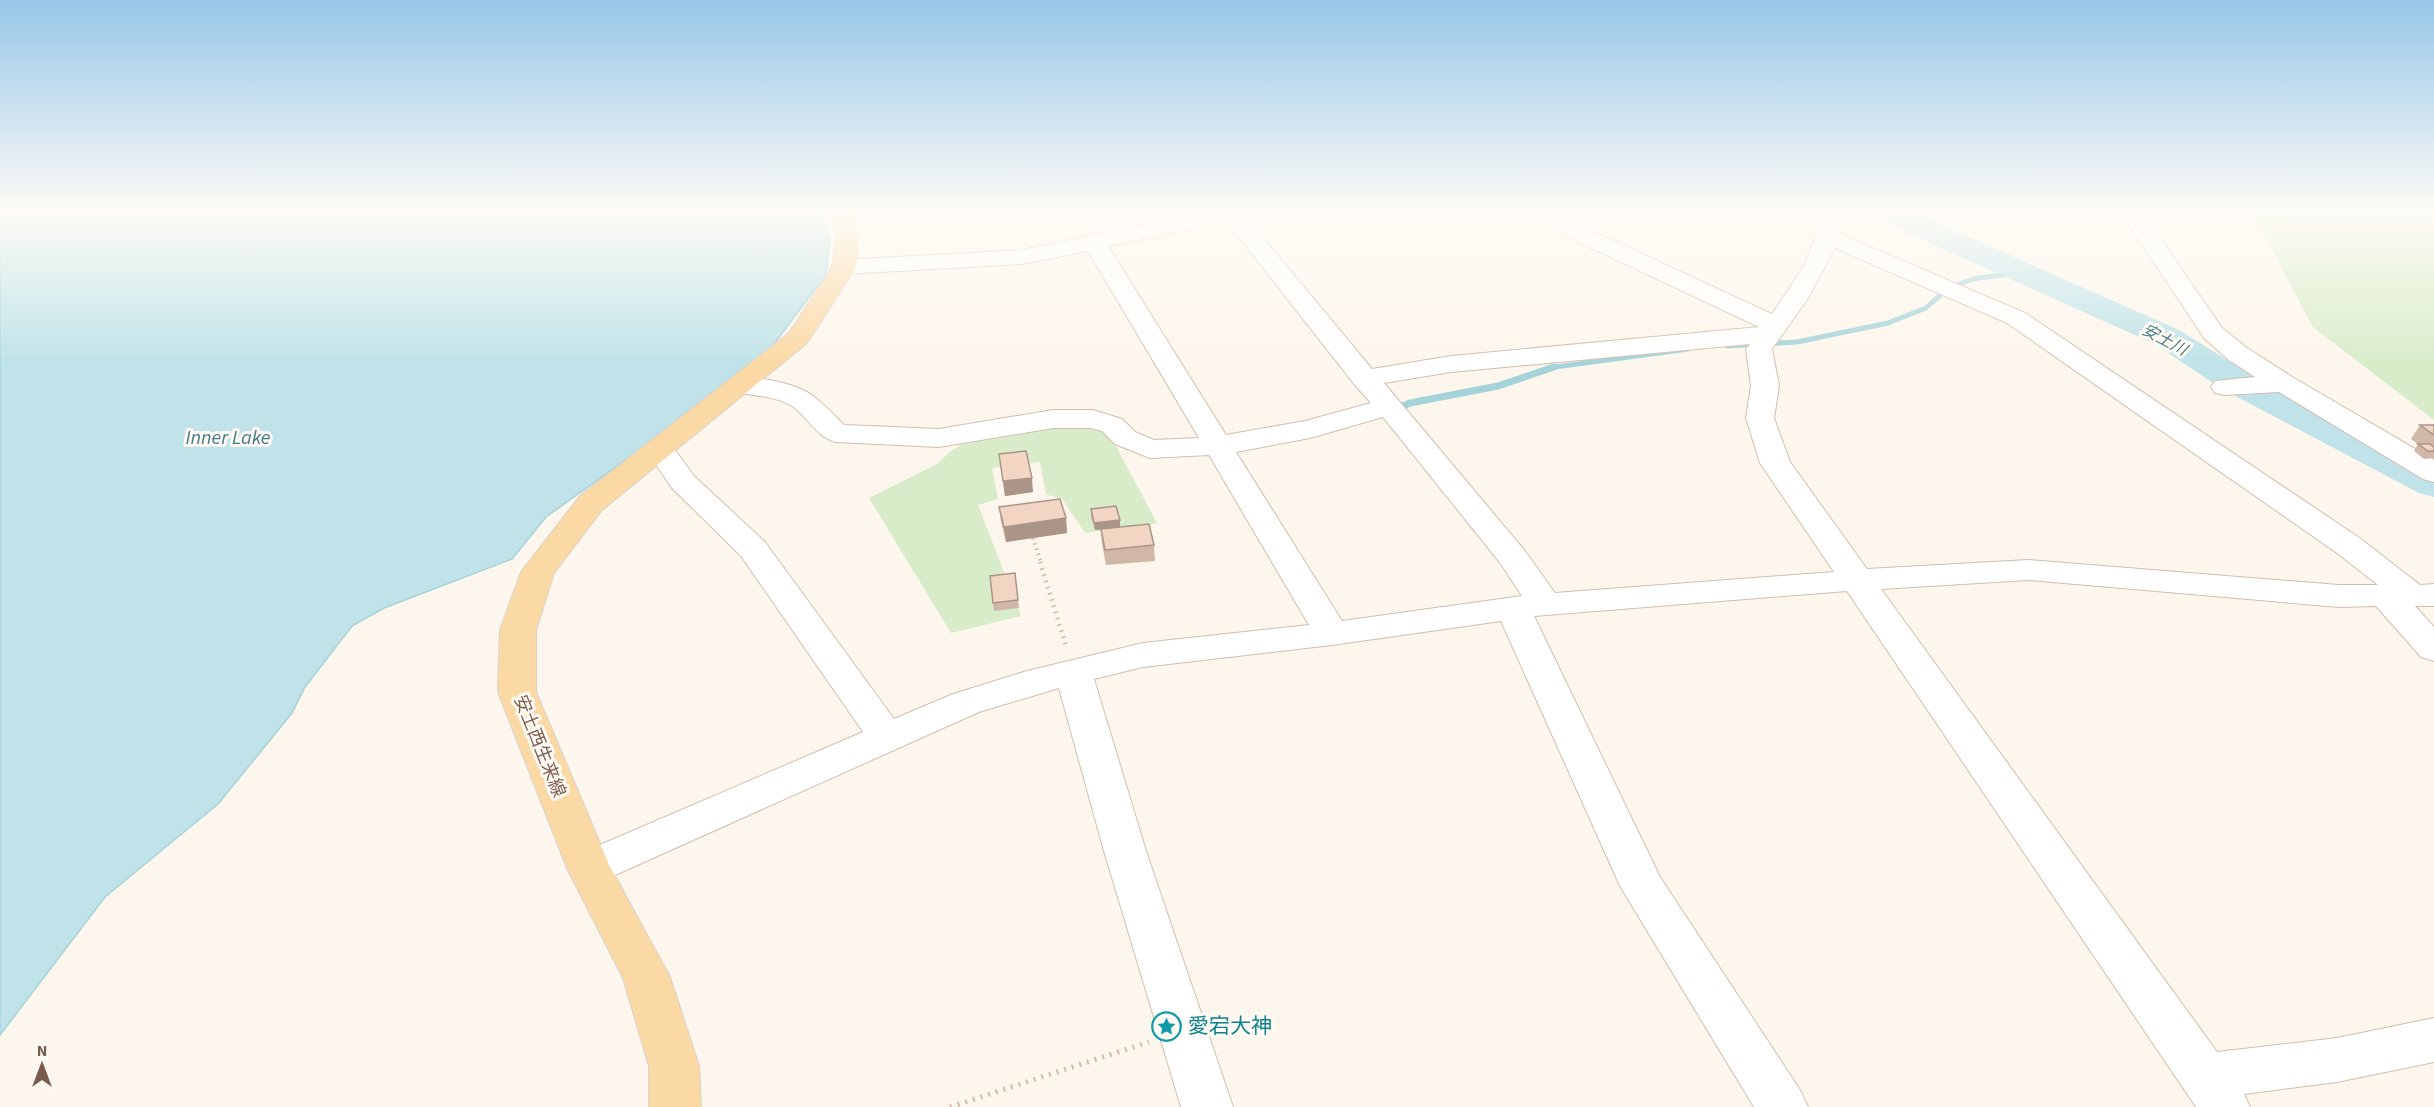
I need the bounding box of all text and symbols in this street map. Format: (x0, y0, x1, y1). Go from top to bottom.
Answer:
water label: 安土川 (2138, 319, 2193, 362)
water label: Inner Lake (186, 424, 270, 452)
street label: 安土西生来線 (508, 691, 571, 801)
place icon: 愛宕大神 (1151, 1010, 1183, 1042)
place label: 愛宕大神 (1188, 1011, 1272, 1041)
north arrow (12, 1035, 72, 1095)
text: N (37, 1040, 47, 1062)

